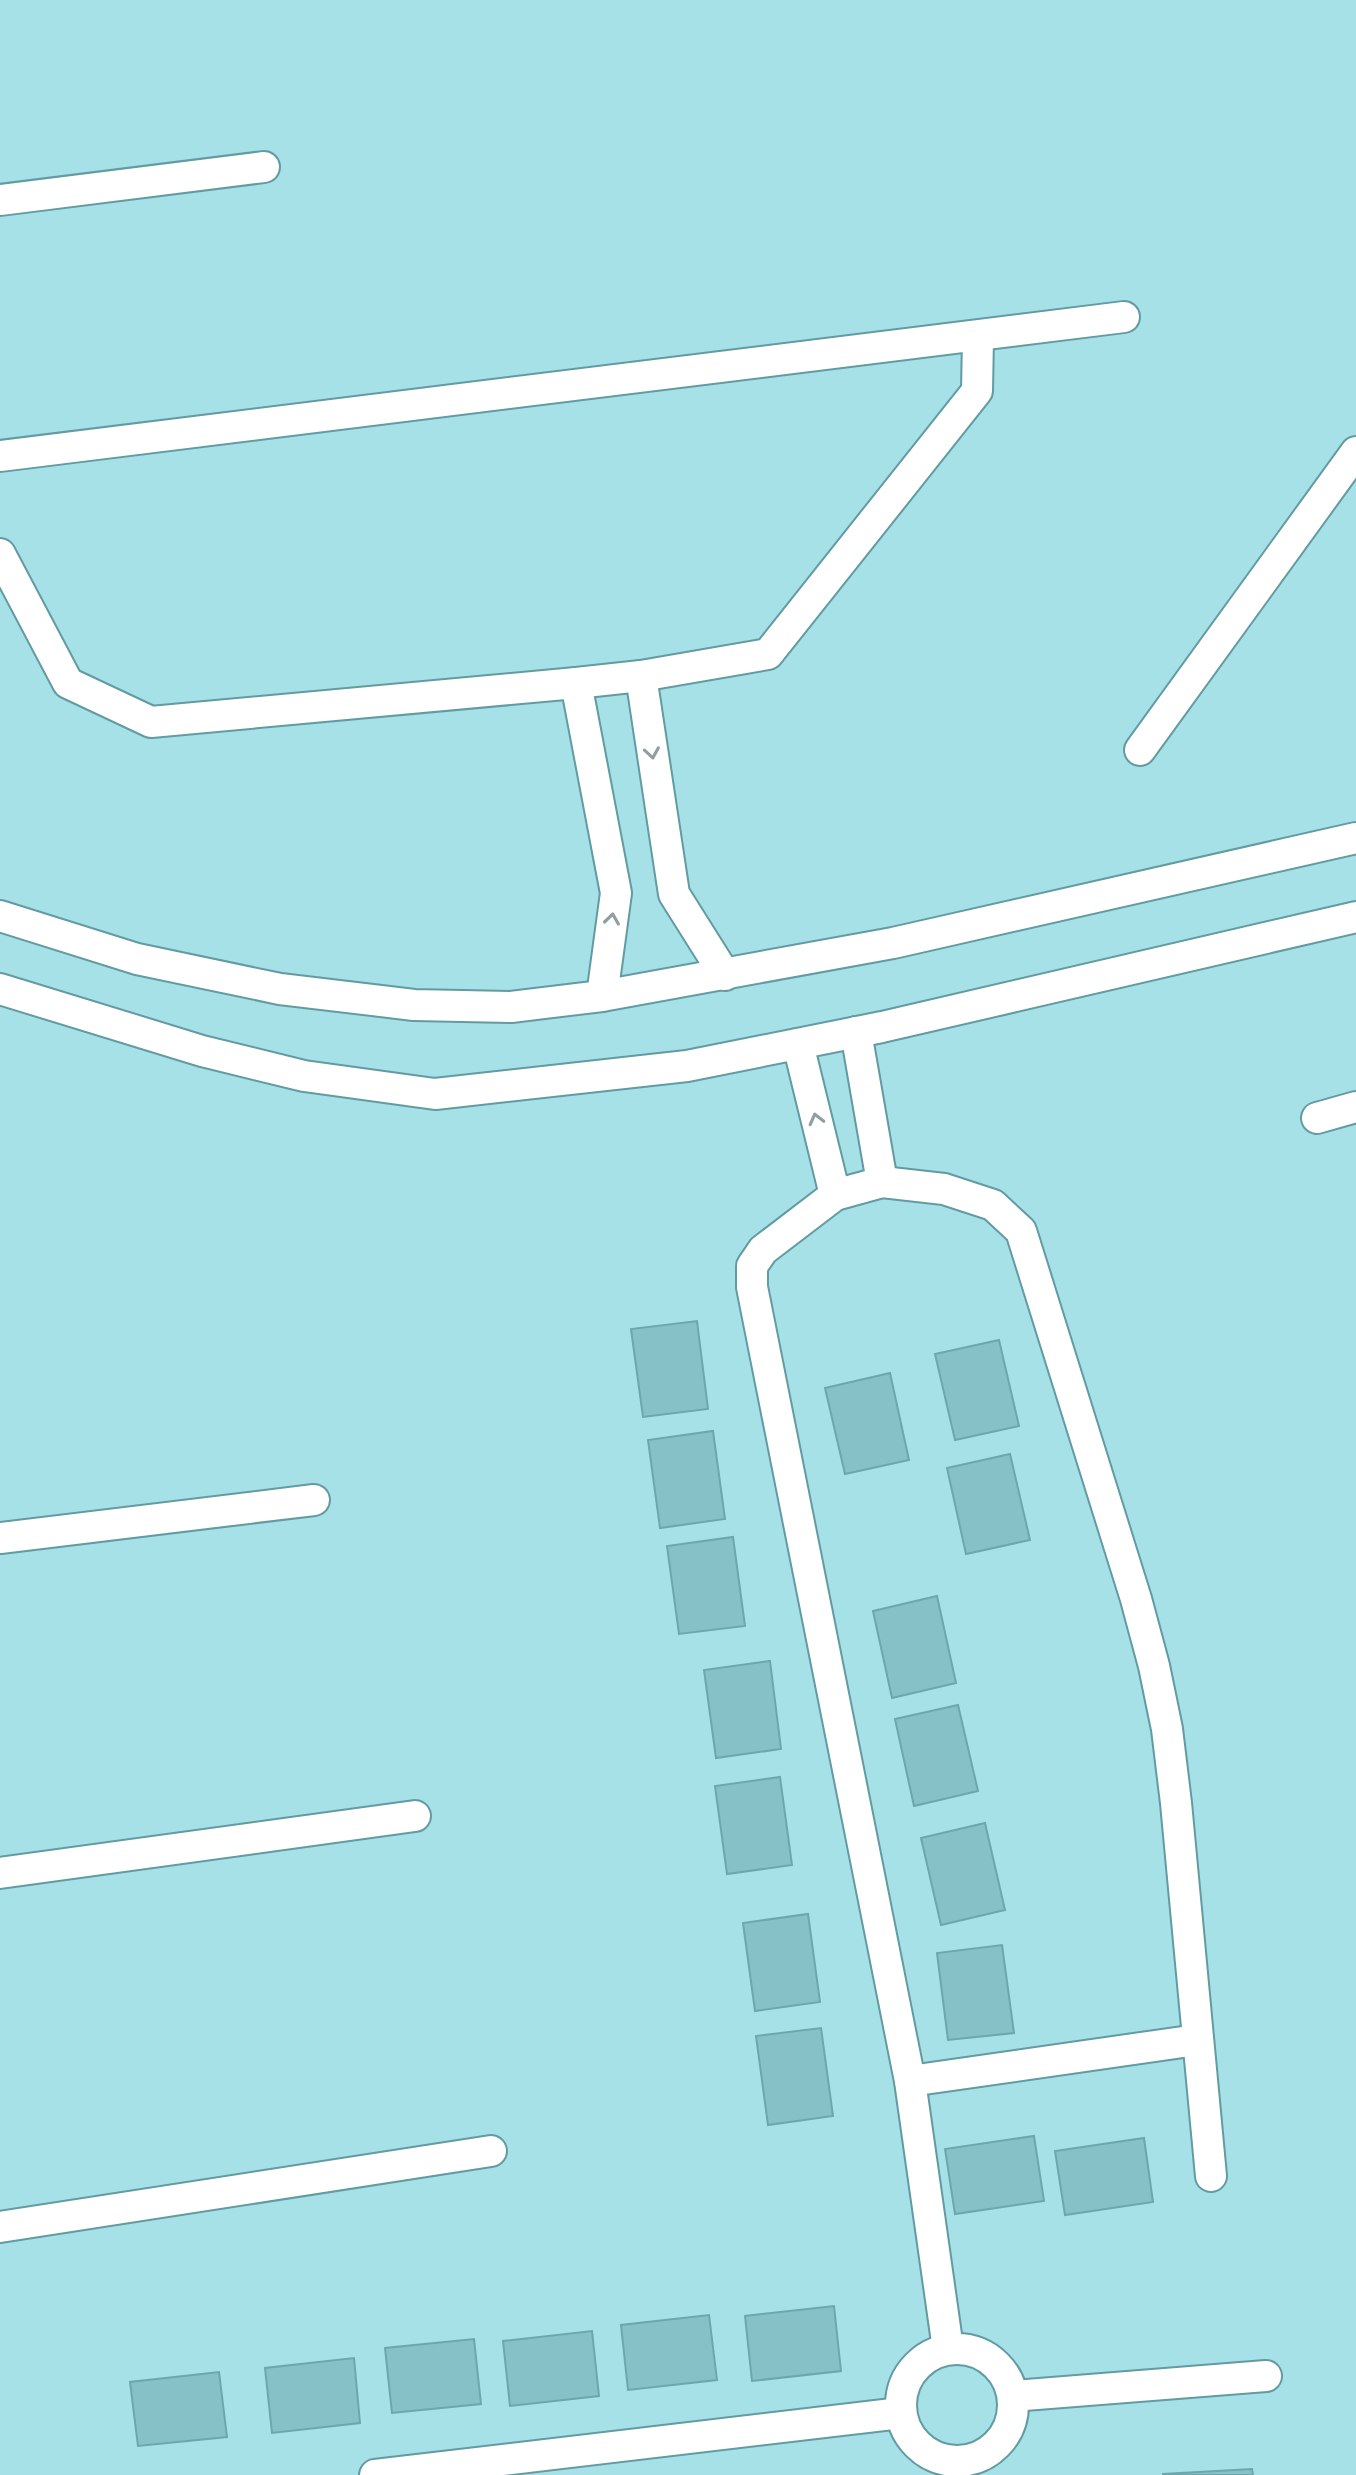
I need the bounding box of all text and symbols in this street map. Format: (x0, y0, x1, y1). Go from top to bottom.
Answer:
one-way arrow (643, 746, 660, 760)
one-way arrow (603, 912, 620, 926)
one-way arrow (809, 1113, 826, 1127)

